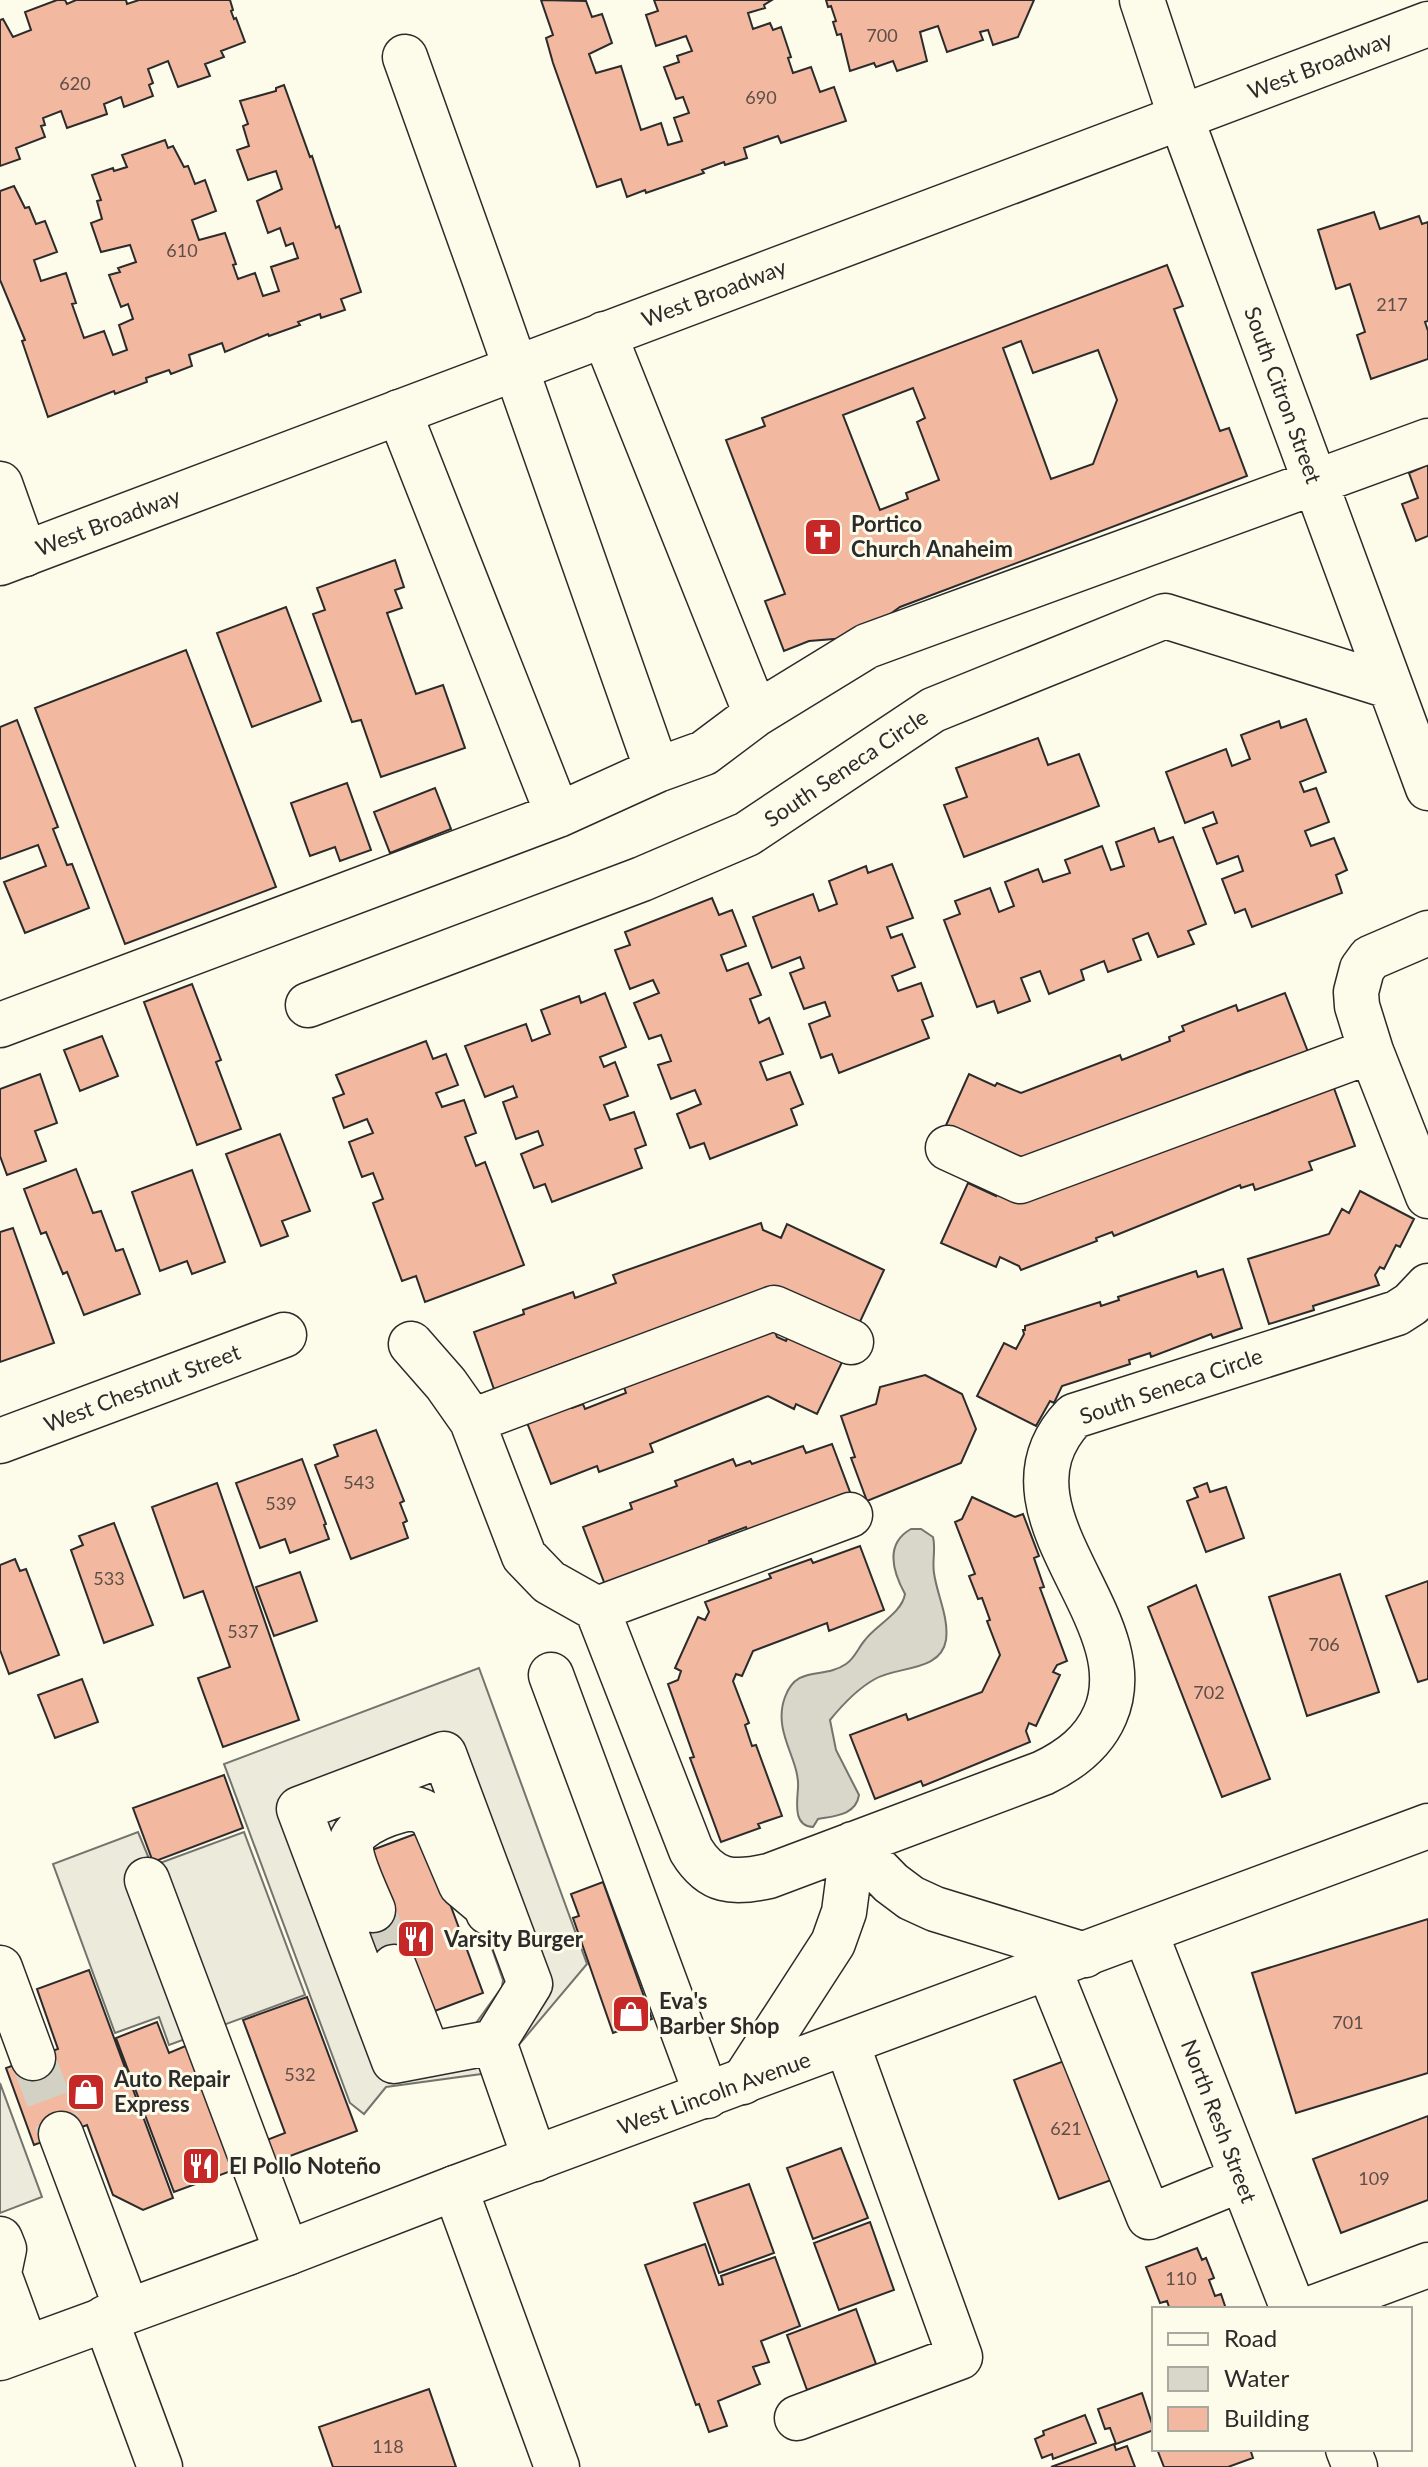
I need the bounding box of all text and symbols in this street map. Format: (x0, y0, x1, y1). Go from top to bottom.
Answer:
house number: 700 (866, 24, 898, 46)
street label: West Broadway (1244, 24, 1397, 104)
house number: 620 (59, 72, 91, 94)
house number: 690 (745, 86, 777, 108)
house number: 610 (166, 239, 198, 261)
street label: West Broadway (638, 252, 791, 332)
house number: 217 (1376, 293, 1408, 315)
street label: South Citron Street (1239, 303, 1328, 487)
street label: West Broadway (32, 481, 185, 561)
place label: Portico Church Anaheim (851, 510, 1013, 562)
church icon: Portico Church Anaheim (802, 516, 844, 558)
street label: South Seneca Circle (759, 703, 933, 832)
street label: West Chestnut Street (40, 1338, 244, 1437)
street label: South Seneca Circle (1076, 1342, 1266, 1429)
house number: 543 (343, 1471, 375, 1493)
house number: 539 (265, 1492, 297, 1514)
house number: 533 (93, 1567, 125, 1589)
house number: 537 (227, 1620, 259, 1642)
house number: 706 (1308, 1633, 1340, 1655)
house number: 702 (1193, 1681, 1225, 1703)
restaurant icon: Varsity Burger (395, 1918, 437, 1960)
place label: Varsity Burger (443, 1925, 584, 1952)
place label: Eva's Barber Shop (659, 1987, 779, 2039)
shop icon: Eva's Barber Shop (610, 1993, 652, 2035)
house number: 701 (1332, 2011, 1364, 2033)
street label: North Resh Street (1176, 2035, 1263, 2206)
street label: West Lincoln Avenue (614, 2045, 814, 2140)
house number: 532 (284, 2063, 316, 2085)
place label: Auto Repair Express (113, 2065, 231, 2117)
shop icon: Auto Repair Express (65, 2071, 107, 2113)
house number: 621 (1050, 2117, 1082, 2139)
restaurant icon: El Pollo Noteño (180, 2145, 222, 2187)
place label: El Pollo Noteño (229, 2152, 381, 2179)
house number: 109 (1358, 2167, 1390, 2189)
house number: 110 (1165, 2267, 1197, 2289)
legend (1152, 2307, 1412, 2451)
text: Road (1224, 2323, 1277, 2352)
text: Water (1224, 2363, 1289, 2392)
text: Building (1224, 2403, 1309, 2432)
house number: 118 (372, 2435, 404, 2457)

